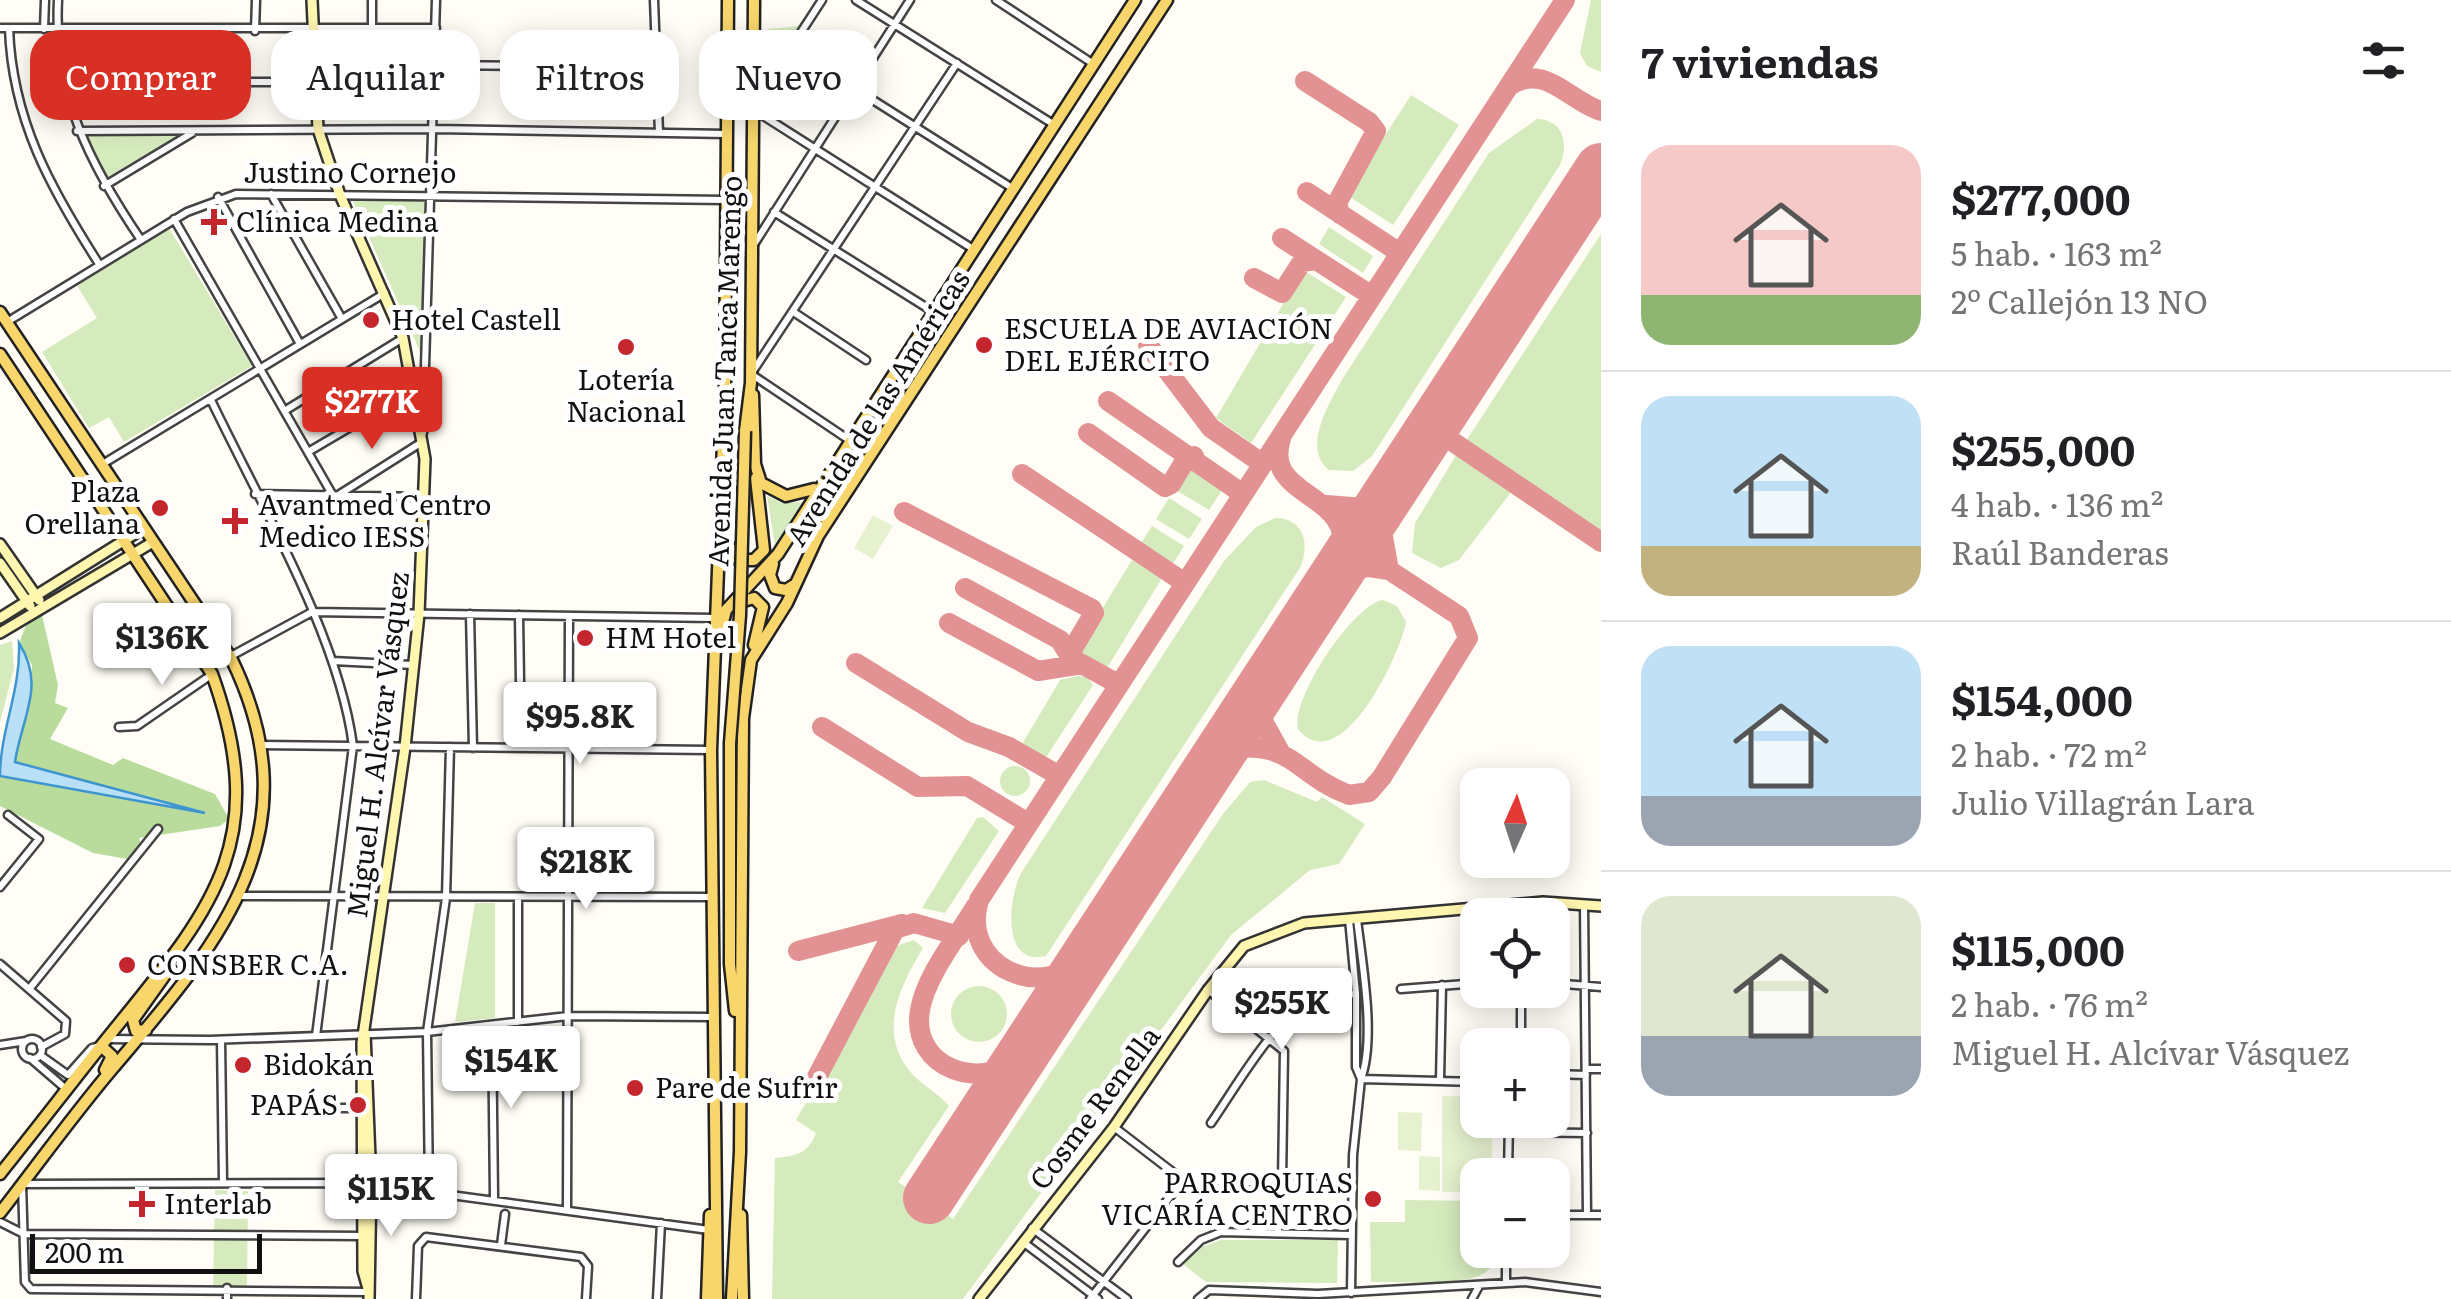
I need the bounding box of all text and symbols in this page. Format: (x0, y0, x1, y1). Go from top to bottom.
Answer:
text: 7 viviendas (1641, 29, 1879, 91)
chip: Comprar (30, 30, 251, 120)
chip: Alquilar (271, 30, 480, 120)
chip: Filtros (500, 30, 679, 120)
chip: Nuevo (699, 30, 877, 120)
icon: filters (2356, 33, 2411, 88)
street label: Justino Cornejo (244, 150, 456, 192)
text: $277,000 (1951, 166, 2131, 228)
street label: Avenida Juan Tanca Marengo (695, 175, 751, 567)
icon: home (1721, 185, 1841, 305)
place label: Clínica Medina (236, 199, 439, 241)
marker: Clínica Medina (201, 209, 227, 235)
text: 5 hab. · 163 m² (1951, 228, 2162, 276)
street label: Avenida de las Américas (774, 261, 979, 553)
text: 2º Callejón 13 NO (1951, 276, 2208, 324)
place label: Hotel Castell (391, 297, 561, 339)
place label: ESCUELA DE AVIACIÓN DEL EJÉRCITO (1004, 306, 1333, 380)
marker: Hotel Castell (360, 309, 382, 331)
marker: ESCUELA DE AVIACIÓN DEL EJÉRCITO (973, 334, 995, 356)
marker: Lotería Nacional (615, 336, 637, 358)
place label: Lotería Nacional (566, 357, 686, 431)
pin: $277K (302, 367, 442, 452)
text: $277K (324, 375, 420, 423)
text: $255,000 (1951, 417, 2135, 479)
icon: home (1721, 436, 1841, 556)
place label: Plaza Orellana (24, 469, 140, 543)
text: 4 hab. · 136 m² (1951, 479, 2163, 527)
place label: Avantmed Centro Medico IESS (258, 482, 491, 556)
marker: Plaza Orellana (149, 497, 171, 519)
marker: Avantmed Centro Medico IESS (222, 508, 248, 534)
text: Raúl Banderas (1951, 527, 2169, 575)
street label: Miguel H. Alcívar Vásquez (334, 569, 418, 920)
pin: $136K (92, 603, 232, 688)
text: $136K (115, 611, 209, 659)
place label: HM Hotel (605, 615, 736, 657)
marker: HM Hotel (574, 627, 596, 649)
text: $154,000 (1951, 667, 2133, 729)
pin: $95.8K (499, 682, 661, 767)
icon: home (1721, 686, 1841, 806)
text: $95.8K (525, 690, 635, 738)
text: 2 hab. · 72 m² (1951, 729, 2147, 777)
north arrow (1460, 768, 1570, 878)
map controls (1460, 768, 1570, 1268)
text: Julio Villagrán Lara (1951, 777, 2254, 825)
pin: $218K (516, 827, 656, 912)
text: $218K (539, 835, 633, 883)
button: locate (1460, 898, 1570, 1008)
text: $115,000 (1951, 917, 2125, 979)
icon: home (1721, 936, 1841, 1056)
place label: CONSBER C.A. (147, 942, 349, 984)
marker: CONSBER C.A. (116, 954, 138, 976)
pin: $255K (1212, 968, 1352, 1053)
text: $255K (1234, 976, 1330, 1024)
text: 2 hab. · 76 m² (1951, 979, 2148, 1027)
street label: Cosme Renella (1018, 1016, 1169, 1197)
pin: $154K (441, 1026, 581, 1111)
text: Miguel H. Alcívar Vásquez (1951, 1027, 2349, 1075)
button: + (1460, 1028, 1570, 1138)
text: $154K (464, 1034, 558, 1082)
place label: Bidokán (263, 1042, 374, 1084)
marker: Bidokán (232, 1054, 254, 1076)
place label: Pare de Sufrir (655, 1065, 838, 1107)
marker: Pare de Sufrir (624, 1077, 646, 1099)
place label: PAPÁS (250, 1082, 338, 1124)
marker: PAPÁS (347, 1094, 369, 1116)
pin: $115K (321, 1154, 461, 1239)
button: − (1460, 1158, 1570, 1268)
place label: PARROQUIAS VICARÍA CENTRO (1101, 1160, 1353, 1234)
text: $115K (347, 1162, 435, 1210)
place label: Interlab (164, 1181, 272, 1223)
marker: PARROQUIAS VICARÍA CENTRO (1362, 1188, 1384, 1210)
marker: Interlab (129, 1191, 155, 1217)
scale bar (30, 1229, 262, 1274)
text: 200 m (45, 1230, 124, 1272)

